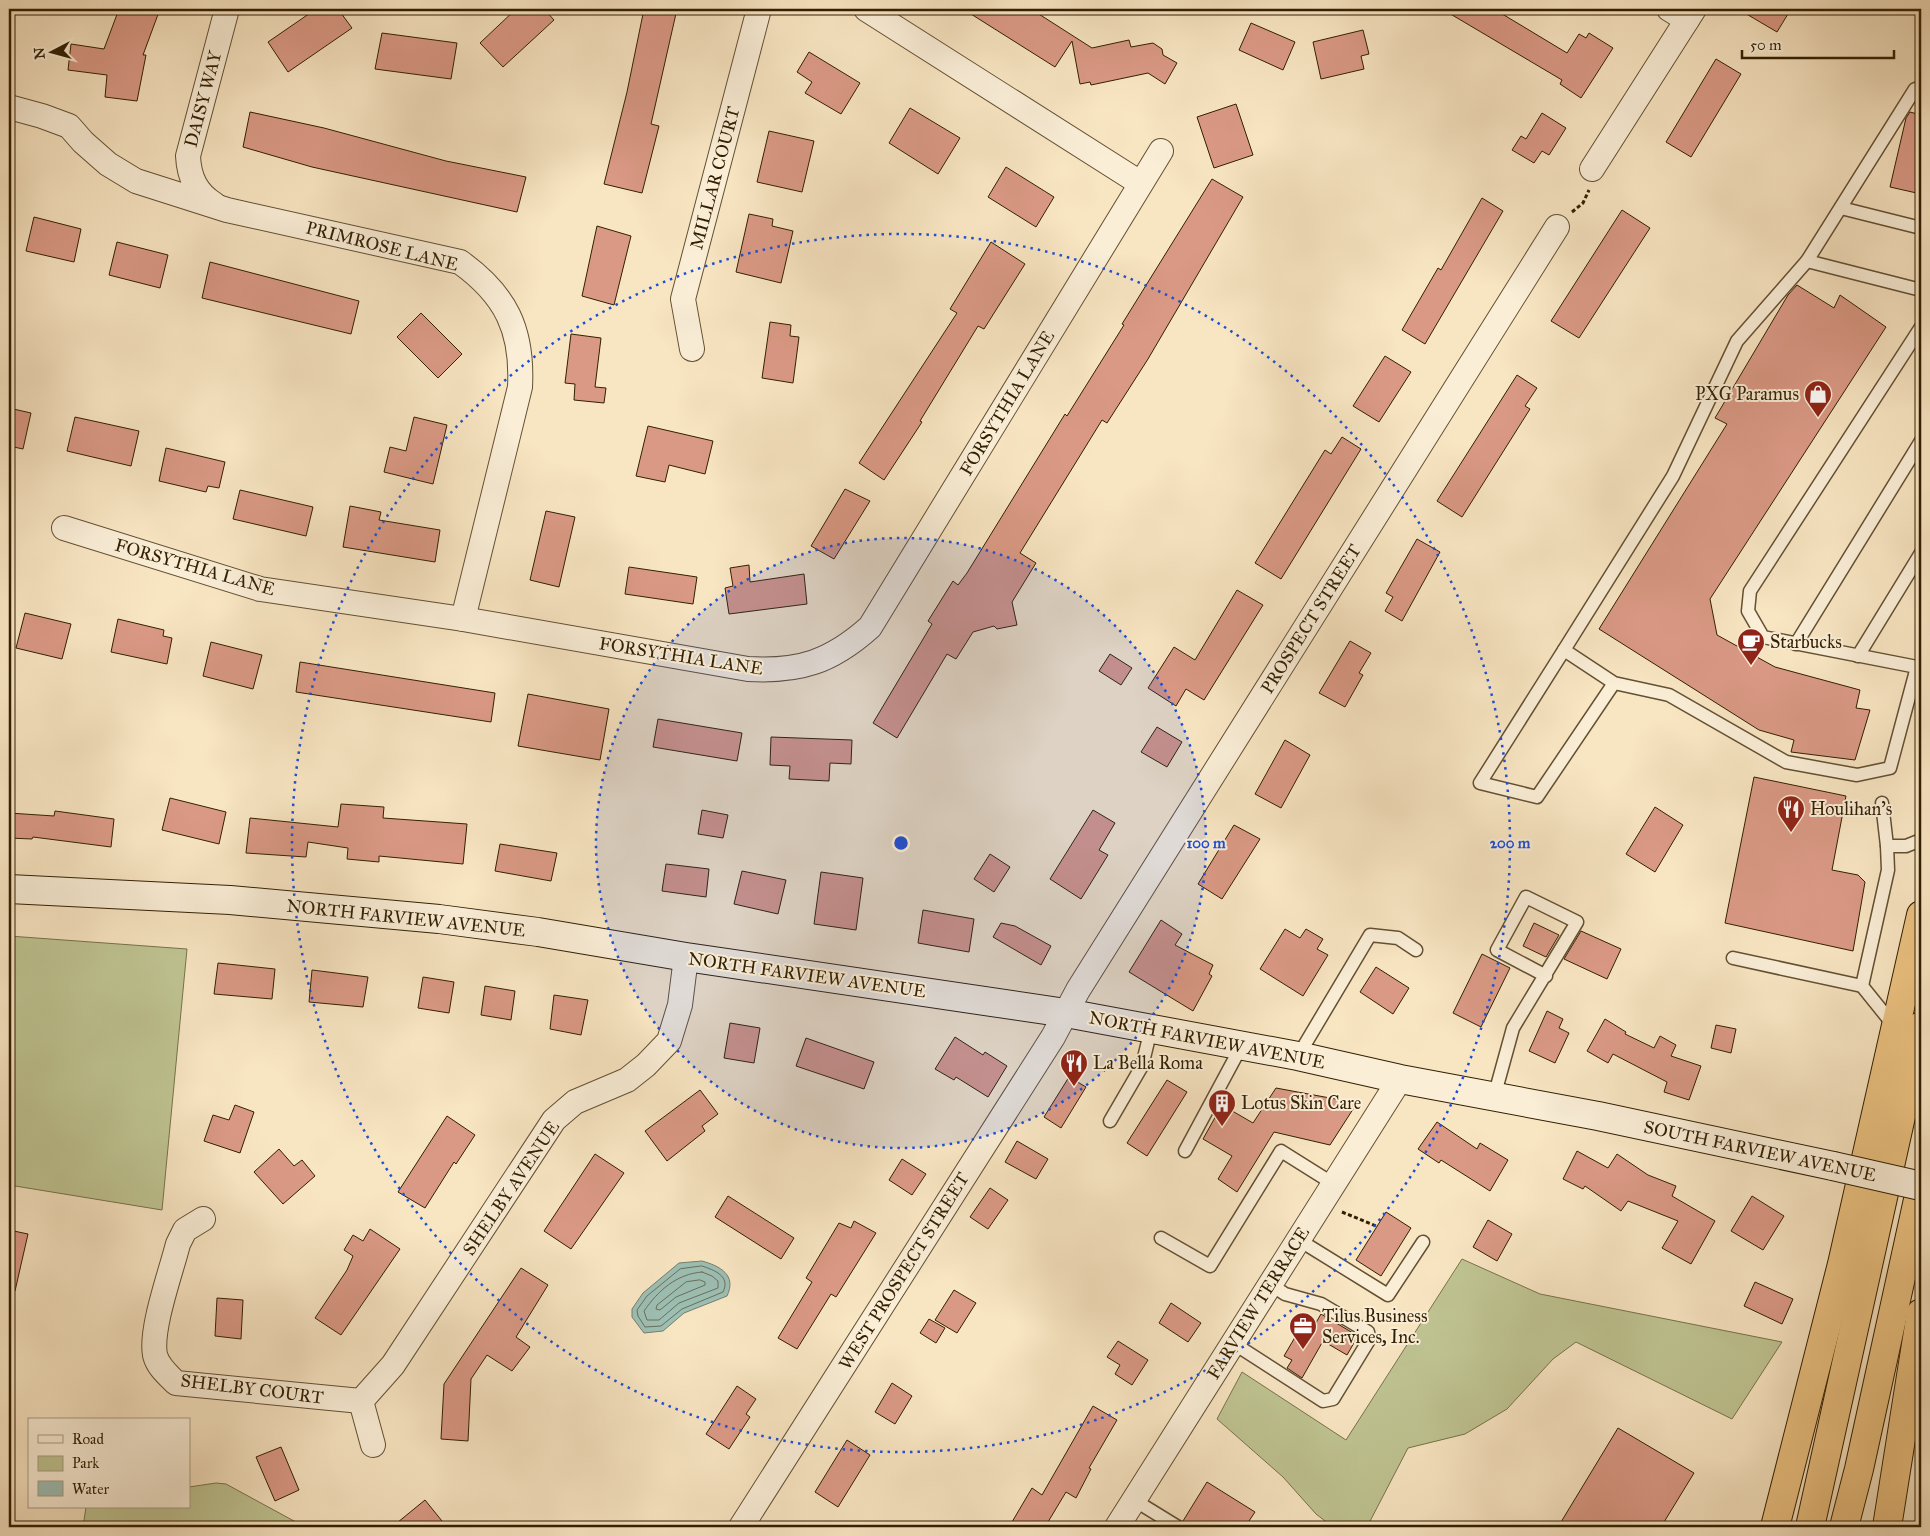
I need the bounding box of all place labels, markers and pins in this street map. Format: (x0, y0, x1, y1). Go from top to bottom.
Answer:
shop icon: PXG Paramus (1803, 379, 1833, 418)
place label: PXG Paramus (1695, 383, 1799, 405)
cafe icon: Starbucks (1736, 627, 1766, 666)
place label: Starbucks (1770, 631, 1842, 653)
restaurant icon: Houlihan's (1776, 794, 1806, 833)
place label: Houlihan's (1810, 798, 1892, 820)
centre of rings (892, 834, 910, 852)
restaurant icon: La Bella Roma (1059, 1048, 1089, 1087)
place label: La Bella Roma (1093, 1052, 1203, 1074)
building icon: Lotus Skin Care (1207, 1088, 1237, 1127)
place label: Lotus Skin Care (1241, 1092, 1361, 1114)
place label: Tilus Business Services, Inc. (1322, 1305, 1427, 1348)
office icon: Tilus Business Services, Inc. (1288, 1311, 1318, 1350)

